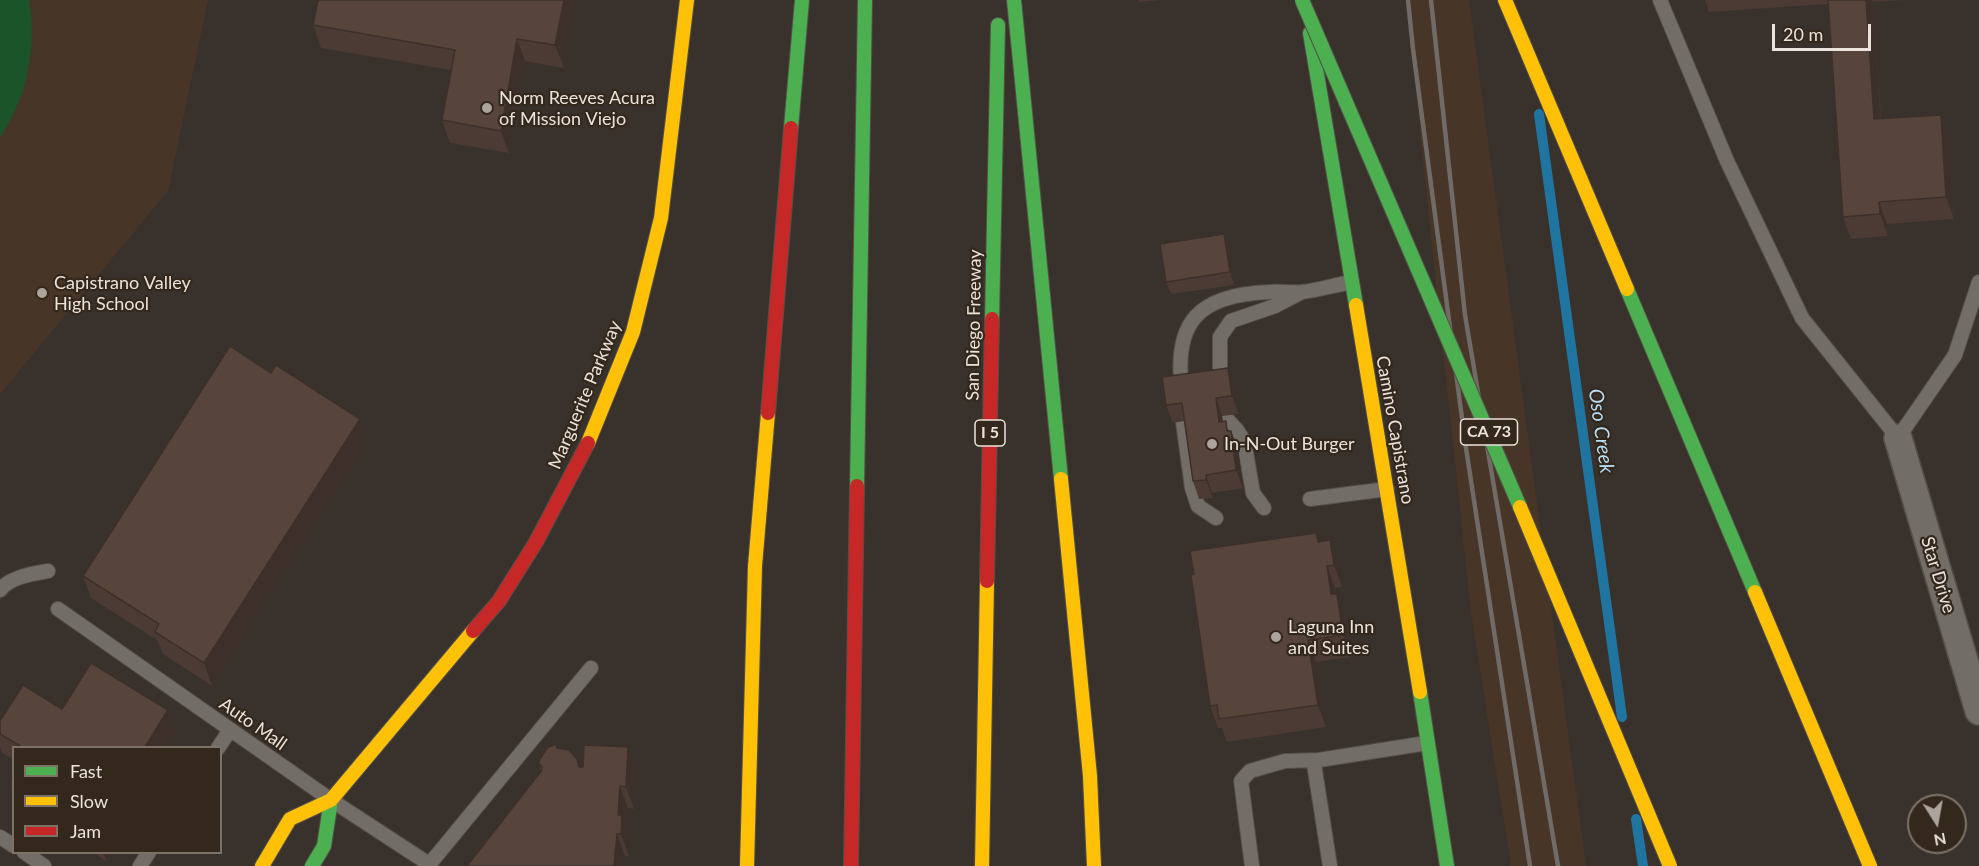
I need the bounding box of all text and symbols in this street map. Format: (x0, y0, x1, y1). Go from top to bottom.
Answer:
scale bar (1775, 12, 1874, 50)
text: 20 m (1783, 23, 1823, 45)
place label: Norm Reeves Acura of Mission Viejo (499, 87, 655, 130)
marker: Norm Reeves Acura of Mission Viejo (480, 101, 494, 115)
street label: San Diego Freeway (962, 249, 986, 401)
place label: Capistrano Valley High School (54, 272, 191, 314)
marker: Capistrano Valley High School (35, 286, 49, 300)
street label: Marguerite Parkway (544, 317, 626, 473)
street label: Camino Capistrano (1371, 354, 1419, 506)
water label: Oso Creek (1583, 387, 1619, 475)
road number: CA 73 (1460, 419, 1518, 445)
road number: I 5 (975, 420, 1005, 446)
place label: In-N-Out Burger (1224, 433, 1355, 455)
marker: In-N-Out Burger (1205, 437, 1219, 451)
street label: Star Drive (1916, 534, 1960, 616)
place label: Laguna Inn and Suites (1288, 616, 1374, 658)
marker: Laguna Inn and Suites (1269, 630, 1283, 644)
street label: Auto Mall (215, 693, 291, 755)
legend (12, 746, 222, 854)
text: Fast (70, 760, 102, 782)
text: Slow (70, 790, 108, 812)
north arrow (1907, 794, 1967, 854)
text: Jam (70, 820, 101, 842)
text: N (1932, 830, 1948, 851)

